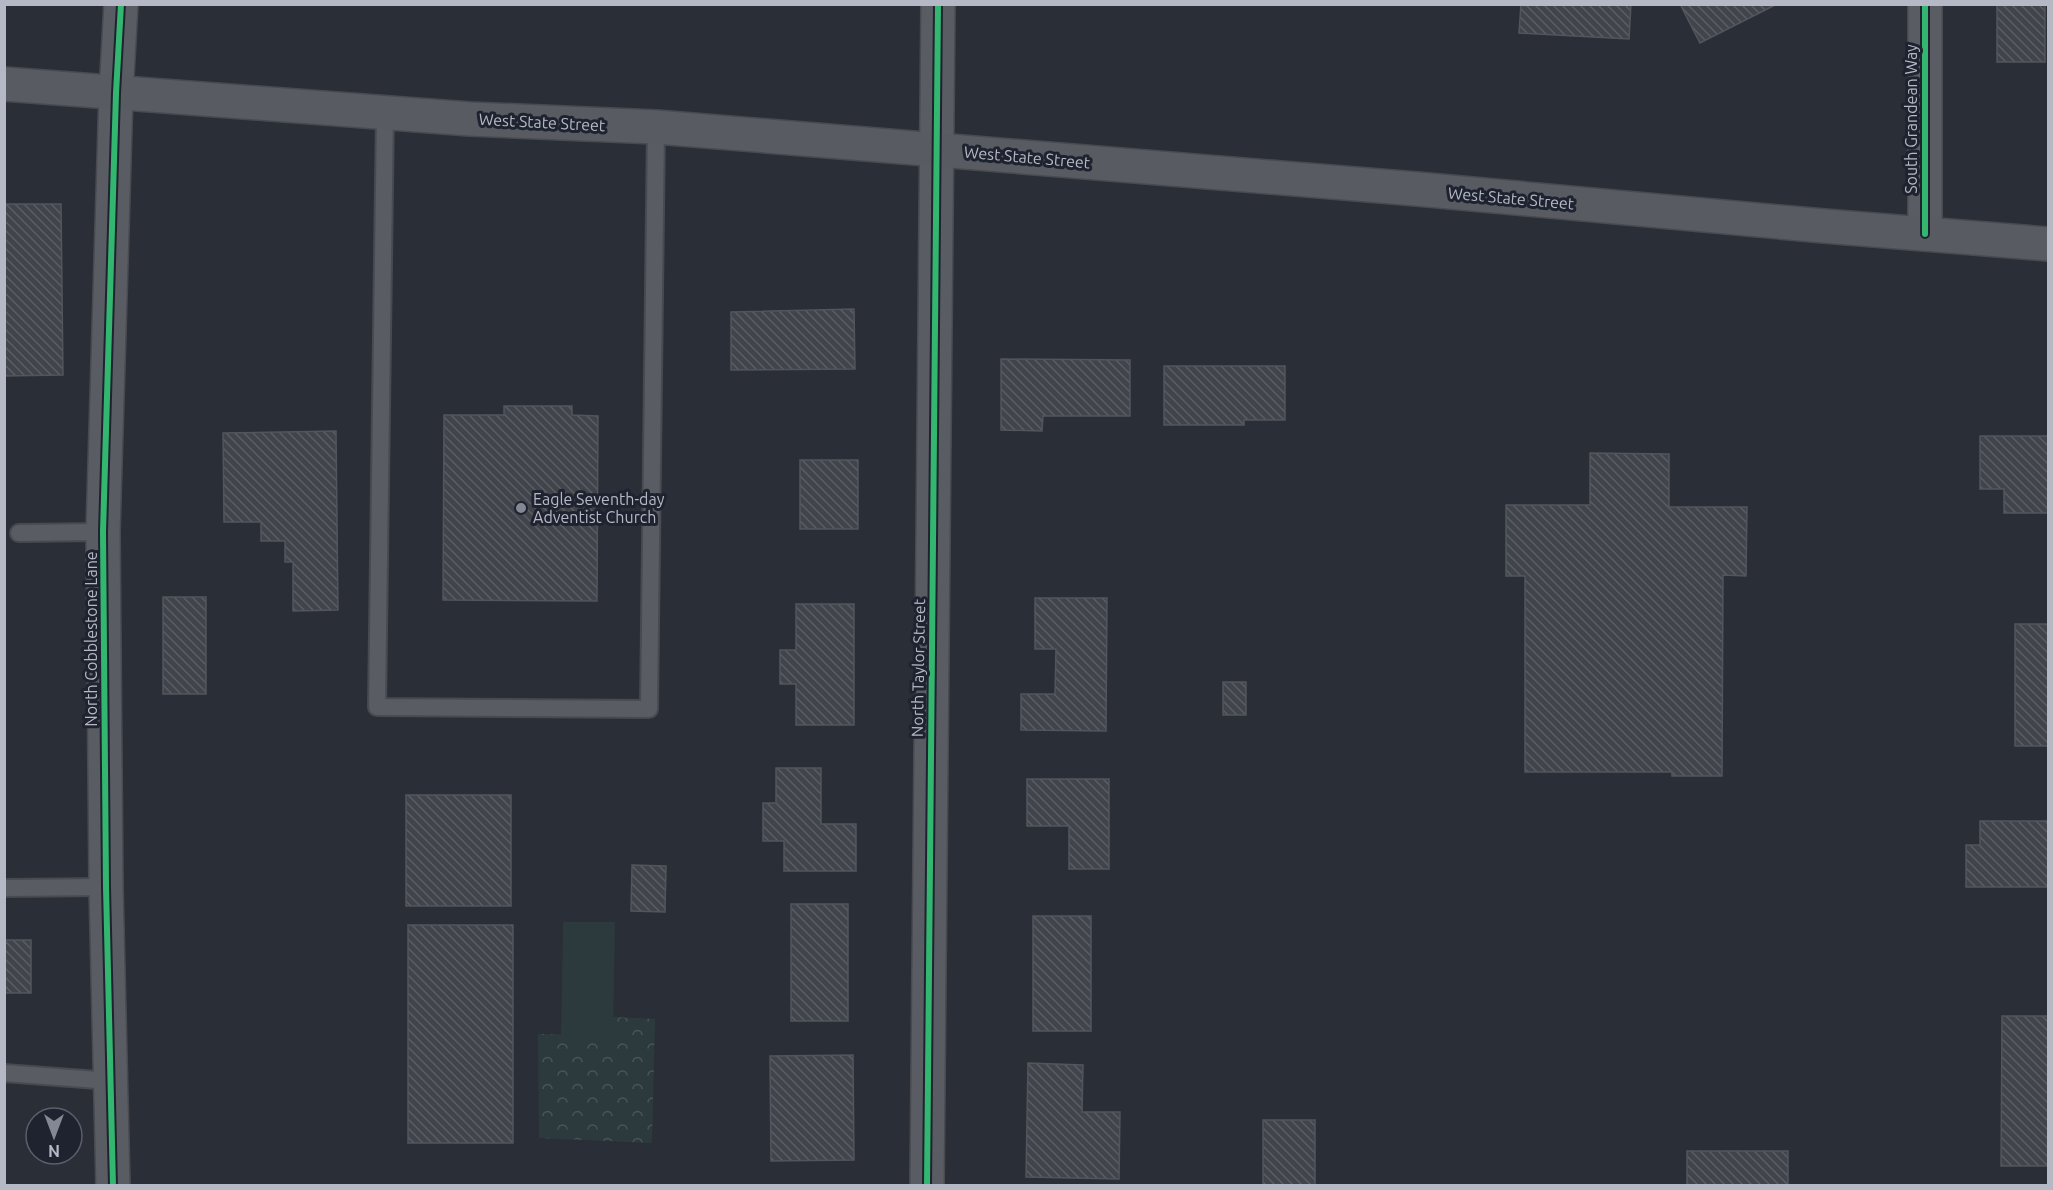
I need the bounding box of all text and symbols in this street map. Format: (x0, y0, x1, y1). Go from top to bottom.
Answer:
street label: South Grandean Way (1902, 44, 1920, 194)
street label: West State Street (478, 110, 606, 134)
street label: West State Street (963, 143, 1092, 172)
street label: West State Street (1447, 184, 1576, 213)
place label: Eagle Seventh-day Adventist Church (533, 490, 665, 526)
marker: Eagle Seventh-day Adventist Church (514, 501, 528, 515)
street label: North Cobblestone Lane (82, 551, 100, 727)
street label: North Taylor Street (908, 598, 928, 737)
north arrow (24, 1106, 84, 1166)
text: N (48, 1142, 60, 1160)

